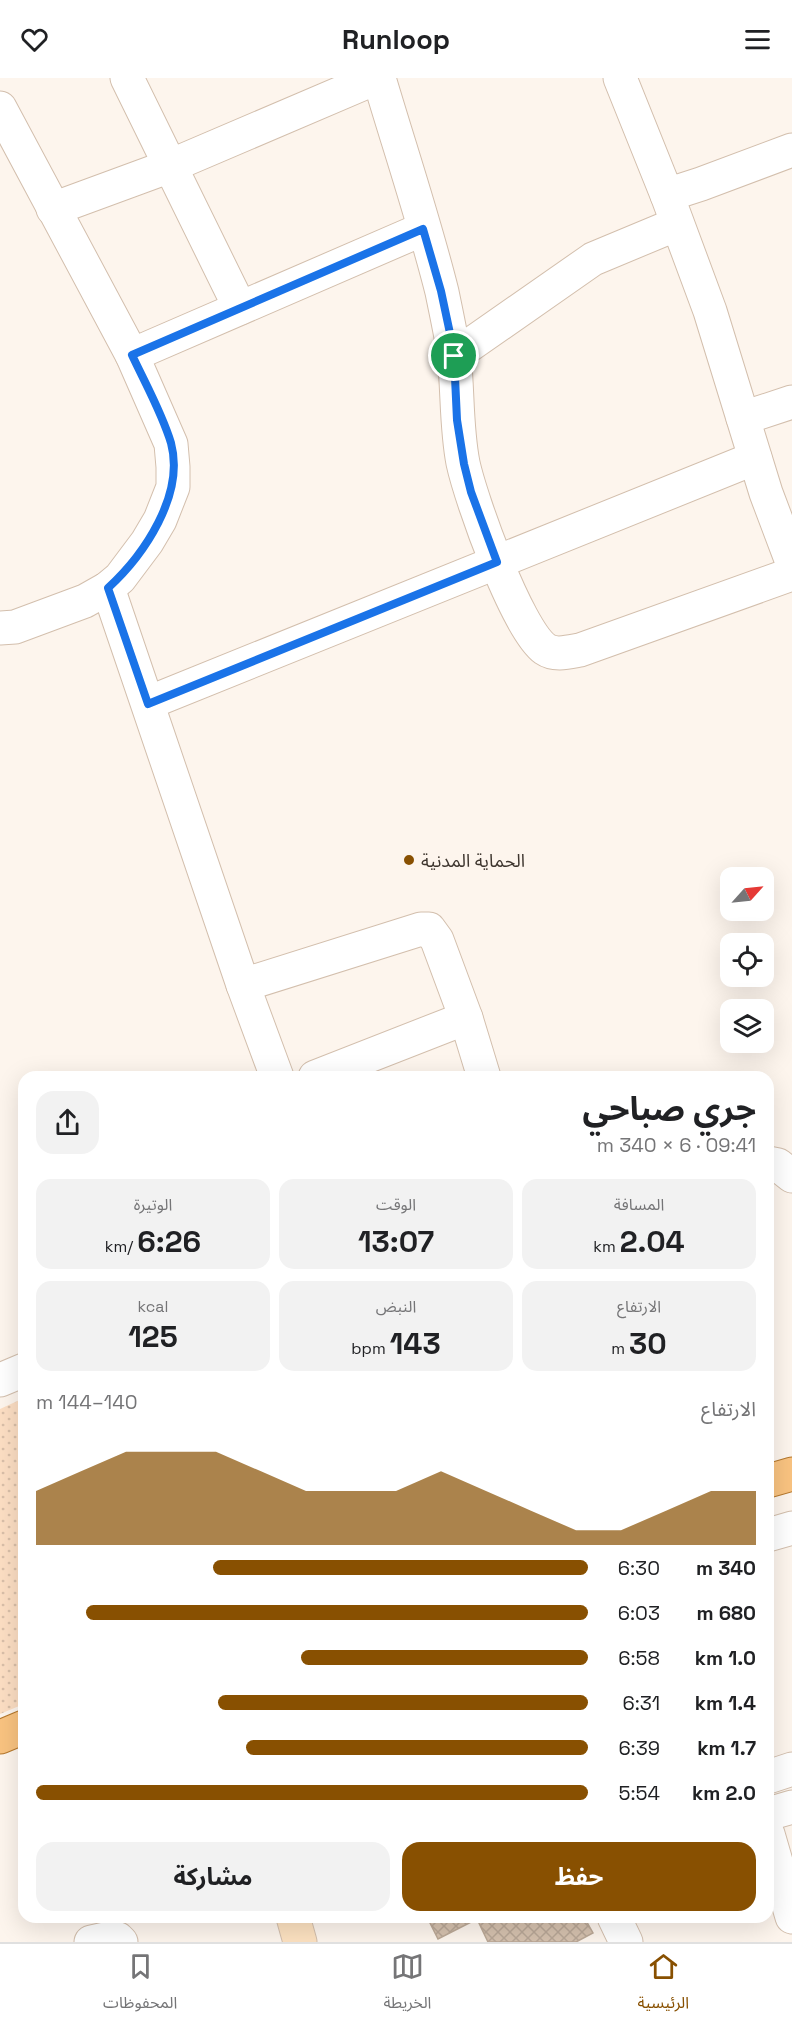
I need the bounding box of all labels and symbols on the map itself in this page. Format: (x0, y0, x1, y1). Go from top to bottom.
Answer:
pin (428, 330, 479, 381)
place label: الحماية المدنية (421, 849, 525, 872)
marker: الحماية المدنية (402, 853, 416, 867)
north arrow (720, 867, 774, 921)

